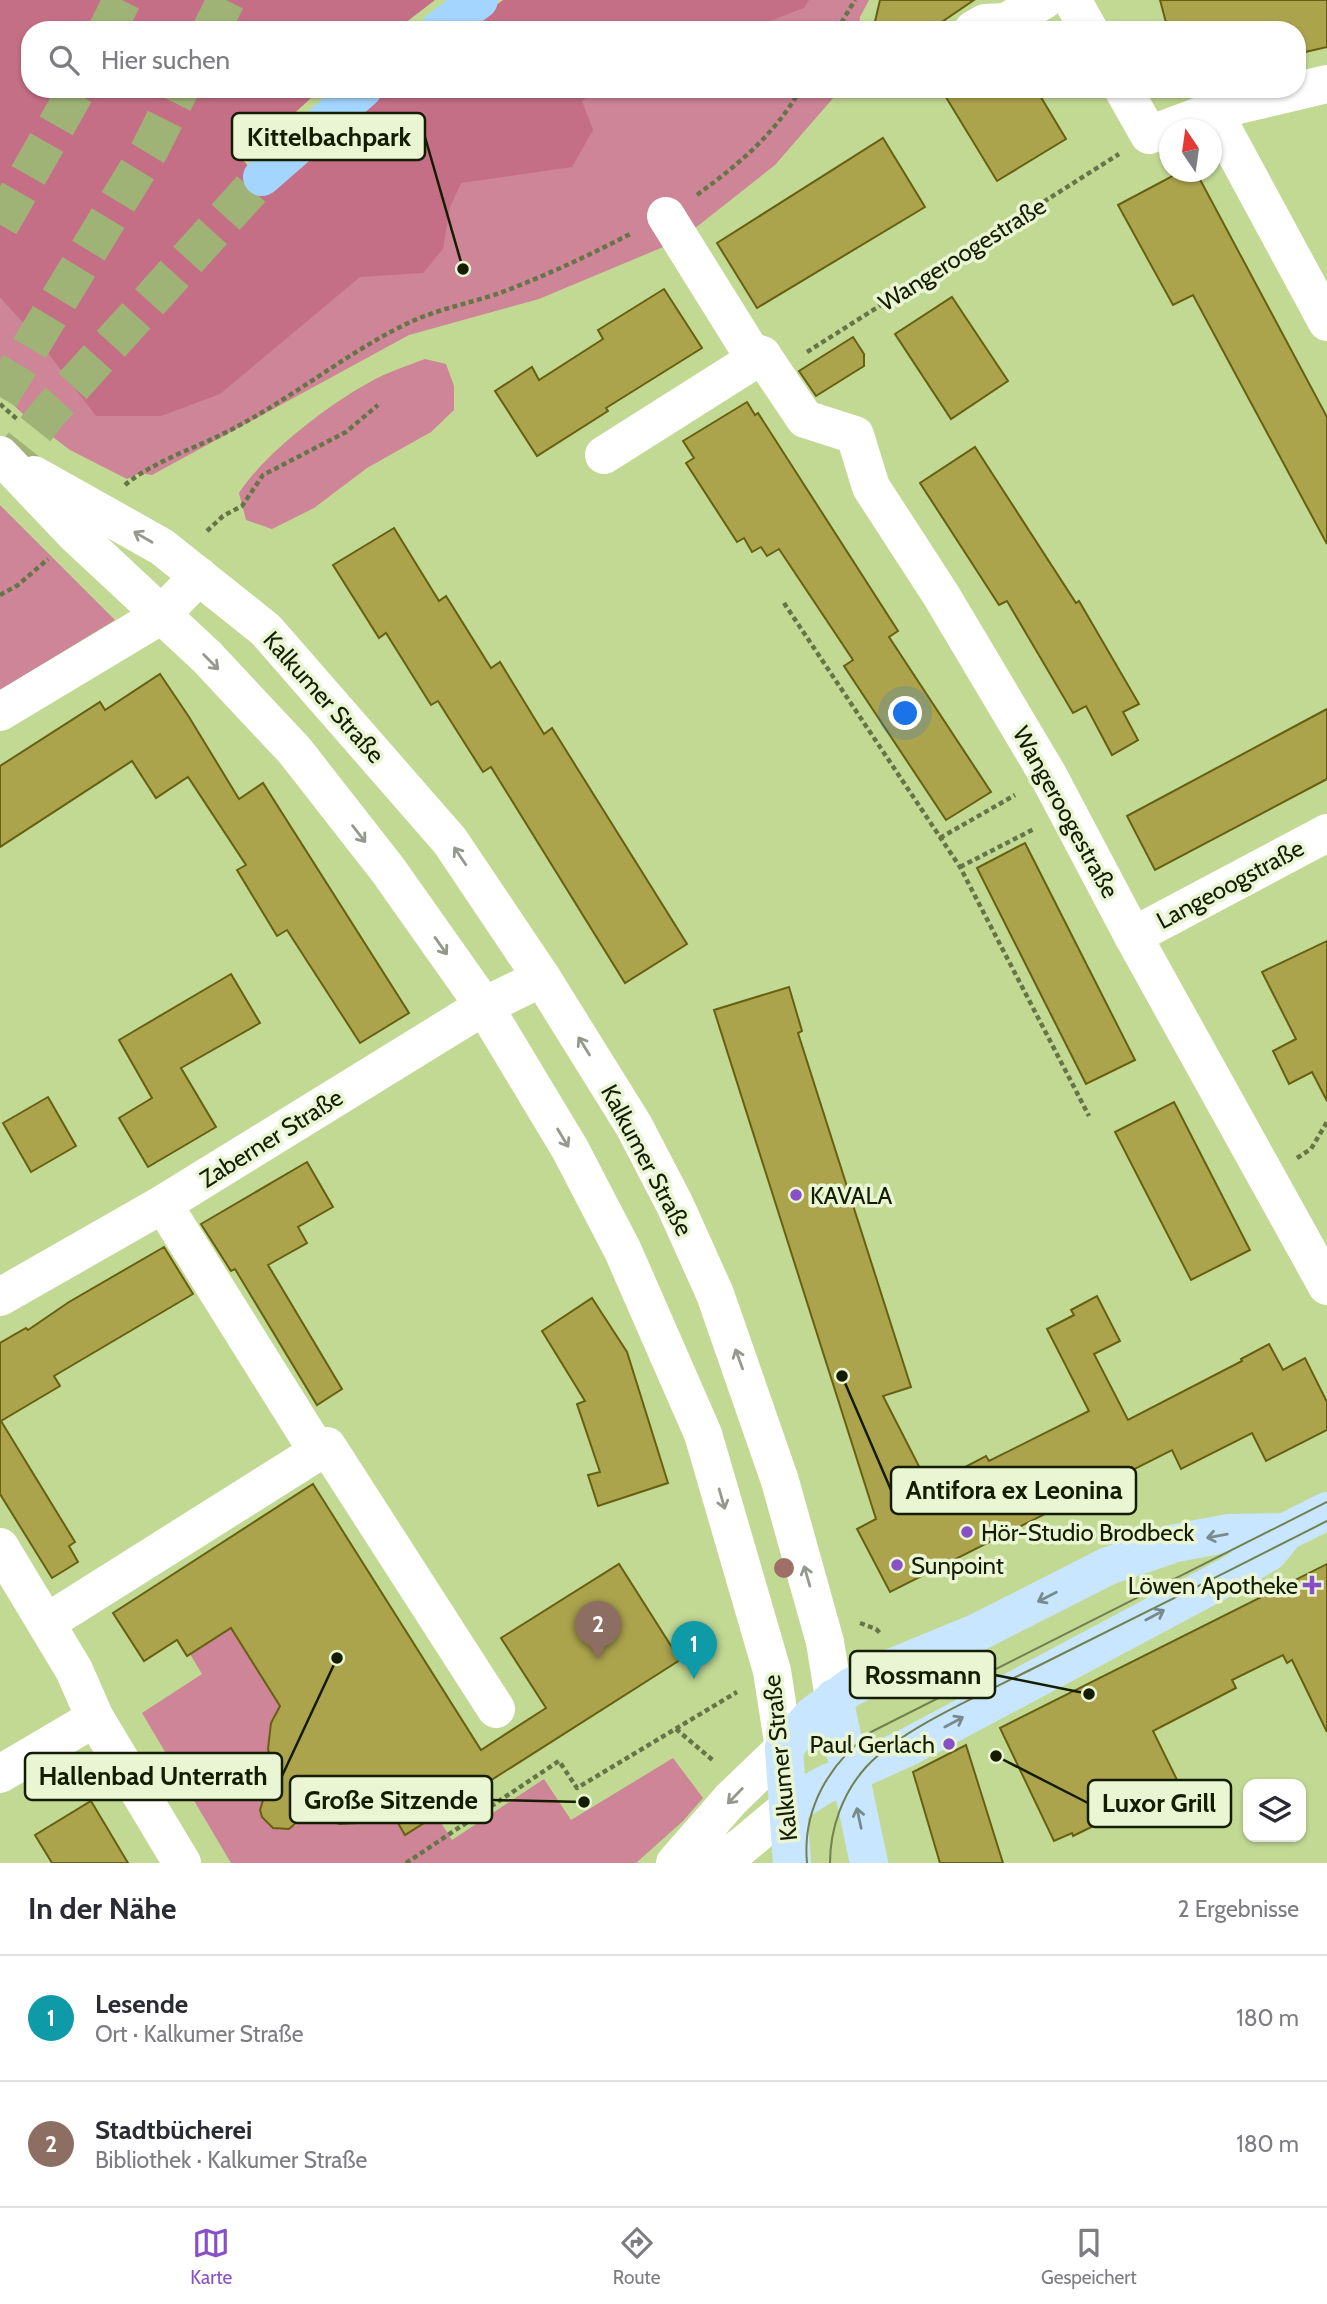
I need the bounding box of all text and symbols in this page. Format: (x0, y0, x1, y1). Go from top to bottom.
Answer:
search box (21, 21, 1306, 98)
icon: search (45, 41, 83, 79)
text: Hier suchen (101, 44, 230, 76)
callout: Kittelbachpark (232, 113, 425, 160)
north arrow (1159, 119, 1222, 182)
text: Kittelbachpark (247, 121, 412, 153)
street label: Wangeroogestraße (873, 191, 1051, 317)
one-way arrow (134, 529, 154, 543)
street label: Kalkumer Straße (257, 625, 391, 769)
one-way arrow (202, 653, 219, 670)
your location (888, 696, 922, 730)
street label: Wangeroogestraße (1007, 721, 1125, 903)
one-way arrow (352, 824, 367, 842)
street label: Langeoogstraße (1151, 833, 1309, 935)
one-way arrow (452, 847, 467, 866)
one-way arrow (434, 936, 448, 955)
one-way arrow (577, 1037, 591, 1057)
street label: Kalkumer Straße (595, 1079, 699, 1241)
street label: Zaberner Straße (194, 1083, 348, 1193)
one-way arrow (556, 1127, 570, 1147)
place label: KAVALA (810, 1181, 892, 1210)
marker: KAVALA (788, 1187, 804, 1203)
one-way arrow (731, 1349, 744, 1371)
callout: Antifora ex Leonina (891, 1467, 1136, 1514)
text: Antifora ex Leonina (905, 1474, 1123, 1506)
one-way arrow (717, 1488, 730, 1510)
place label: Hör-Studio Brodbeck (981, 1518, 1195, 1547)
marker: Hör-Studio Brodbeck (959, 1524, 975, 1540)
one-way arrow (1206, 1529, 1229, 1543)
place label: Sunpoint (911, 1551, 1004, 1580)
marker: Sunpoint (889, 1557, 905, 1573)
one-way arrow (800, 1565, 813, 1588)
place label: Löwen Apotheke (1128, 1571, 1298, 1600)
marker: Löwen Apotheke (1304, 1577, 1320, 1593)
one-way arrow (1037, 1591, 1058, 1605)
pin: 2 (575, 1601, 621, 1659)
one-way arrow (1144, 1608, 1165, 1621)
pin: 1 (671, 1621, 717, 1679)
callout: Rossmann (850, 1651, 995, 1698)
text: Rossmann (865, 1659, 981, 1691)
street label: Kalkumer Straße (757, 1673, 803, 1843)
one-way arrow (943, 1715, 964, 1728)
place label: Paul Gerlach (809, 1730, 935, 1759)
marker: Paul Gerlach (941, 1736, 957, 1752)
callout: Hallenbad Unterrath (25, 1753, 282, 1800)
text: Hallenbad Unterrath (38, 1760, 268, 1792)
callout: Große Sitzende (290, 1776, 492, 1823)
map controls (1243, 1779, 1306, 1842)
button: layers (1243, 1779, 1306, 1842)
callout: Luxor Grill (1088, 1780, 1231, 1827)
text: Große Sitzende (304, 1784, 478, 1816)
one-way arrow (727, 1787, 744, 1804)
text: Luxor Grill (1102, 1787, 1216, 1819)
one-way arrow (851, 1807, 865, 1830)
text: In der Nähe (28, 1890, 177, 1927)
text: 2 Ergebnisse (1178, 1895, 1299, 1923)
text: Lesende (95, 1988, 188, 2020)
text: 1 (47, 2004, 55, 2032)
text: 180 m (1236, 2004, 1299, 2032)
text: Ort · Kalkumer Straße (95, 2020, 304, 2048)
text: Stadtbücherei (95, 2114, 252, 2146)
text: 2 (45, 2130, 57, 2158)
text: 180 m (1236, 2130, 1299, 2158)
text: Bibliothek · Kalkumer Straße (95, 2146, 367, 2174)
tab: Karte (190, 2224, 232, 2289)
tab: Route (613, 2224, 660, 2289)
tab: Gespeichert (1041, 2224, 1137, 2289)

